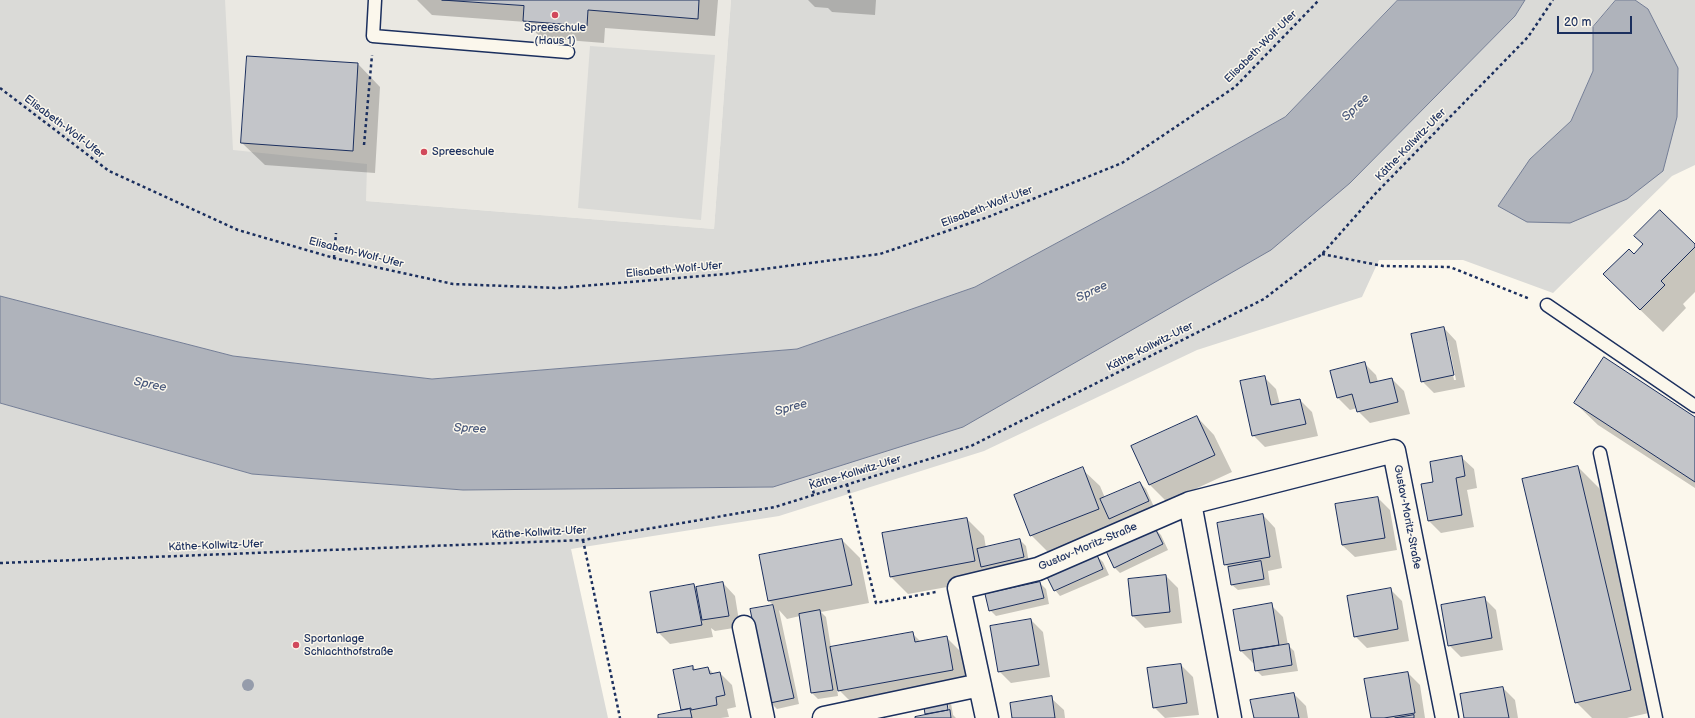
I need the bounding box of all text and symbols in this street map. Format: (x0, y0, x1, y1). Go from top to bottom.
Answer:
street label: Elisabeth-Wolf-Ufer (1222, 8, 1300, 86)
scale bar (1559, 8, 1634, 34)
marker: Spreeschule (Haus 1) (550, 10, 560, 20)
text: 20 m (1564, 15, 1591, 30)
place label: Spreeschule (Haus 1) (524, 21, 586, 47)
water label: Spree (1339, 91, 1373, 125)
street label: Elisabeth-Wolf-Ufer (21, 93, 107, 161)
street label: Käthe-Kollwitz-Ufer (1373, 106, 1449, 184)
place label: Spreeschule (432, 145, 494, 159)
marker: Spreeschule (419, 147, 429, 157)
street label: Elisabeth-Wolf-Ufer (939, 183, 1035, 231)
street label: Elisabeth-Wolf-Ufer (307, 235, 405, 271)
street label: Elisabeth-Wolf-Ufer (625, 259, 723, 281)
water label: Spree (1074, 279, 1110, 305)
street label: Käthe-Kollwitz-Ufer (1104, 319, 1196, 375)
water label: Spree (132, 375, 168, 395)
water label: Spree (773, 397, 809, 419)
water label: Spree (453, 421, 487, 437)
street label: Käthe-Kollwitz-Ufer (807, 453, 903, 493)
street label: Gustav-Moritz-Straße (1390, 464, 1424, 570)
street label: Gustav-Moritz-Straße (1037, 520, 1139, 574)
street label: Käthe-Kollwitz-Ufer (491, 524, 587, 542)
street label: Käthe-Kollwitz-Ufer (168, 538, 264, 554)
place label: Sportanlage Schlachthofstraße (304, 632, 393, 658)
marker: Sportanlage Schlachthofstraße (291, 640, 301, 650)

